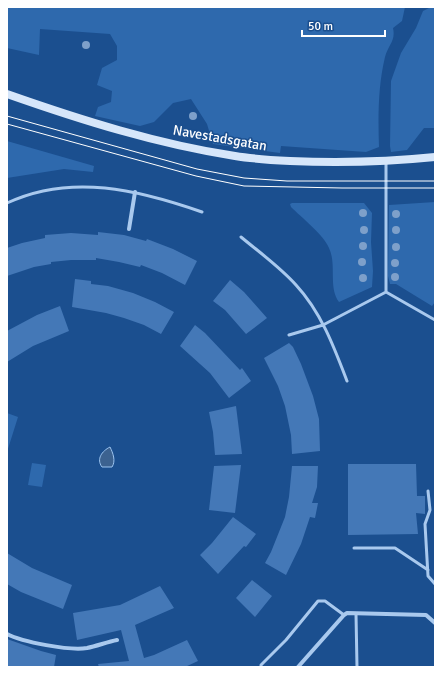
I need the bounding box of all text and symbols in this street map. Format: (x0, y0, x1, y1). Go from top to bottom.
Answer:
scale bar (302, 12, 385, 38)
text: 50 m (308, 19, 333, 34)
street label: Navestadsgatan (172, 121, 268, 155)

